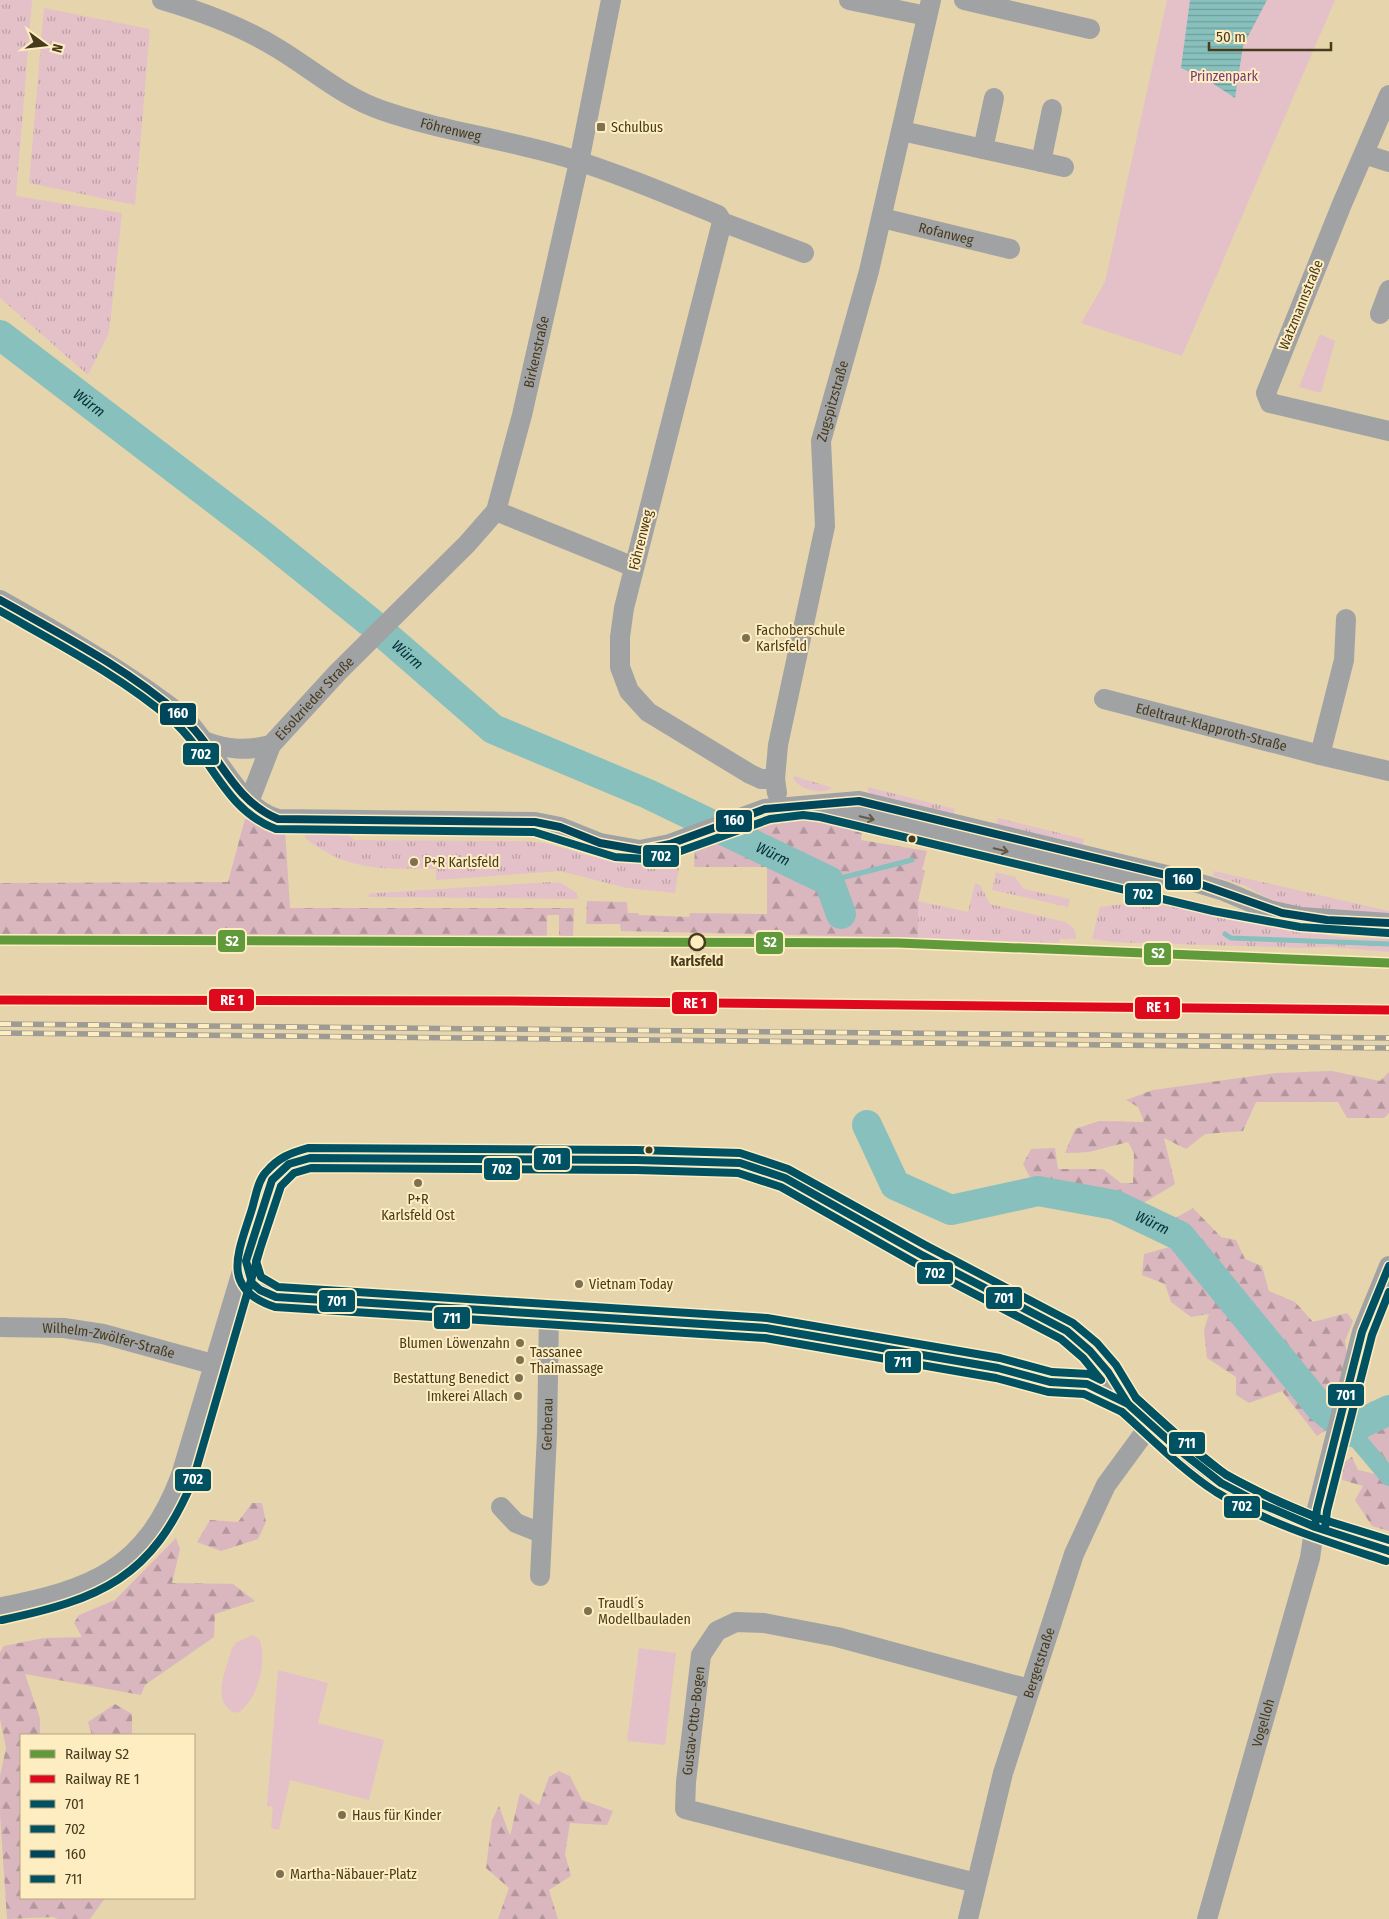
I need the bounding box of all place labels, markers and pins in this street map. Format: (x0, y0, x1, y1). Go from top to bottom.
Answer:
place label: Schulbus (611, 119, 663, 136)
marker: Schulbus (595, 121, 607, 133)
place label: Fachoberschule Karlsfeld (756, 622, 845, 655)
marker: Fachoberschule Karlsfeld (740, 632, 752, 644)
unlabelled marker (907, 834, 917, 844)
place label: P+R Karlsfeld (424, 854, 499, 871)
marker: P+R Karlsfeld (408, 856, 420, 868)
marker: Karlsfeld (688, 933, 706, 951)
place label: Karlsfeld (671, 953, 724, 970)
unlabelled marker (644, 1145, 654, 1155)
marker: P+R Karlsfeld Ost (412, 1177, 424, 1189)
place label: P+R Karlsfeld Ost (381, 1191, 455, 1224)
place label: Vietnam Today (589, 1276, 674, 1293)
marker: Vietnam Today (573, 1278, 585, 1290)
place label: Blumen Löwenzahn (399, 1335, 510, 1352)
marker: Blumen Löwenzahn (514, 1337, 526, 1349)
place label: Tassanee Thaimassage (530, 1344, 604, 1377)
marker: Tassanee Thaimassage (514, 1354, 526, 1366)
place label: Bestattung Benedict (393, 1370, 509, 1387)
marker: Bestattung Benedict (513, 1372, 525, 1384)
place label: Imkerei Allach (427, 1388, 508, 1405)
marker: Imkerei Allach (512, 1390, 524, 1402)
place label: Traudl´s Modellbauladen (598, 1595, 691, 1628)
marker: Traudl´s Modellbauladen (582, 1605, 594, 1617)
place label: Haus für Kinder (352, 1807, 441, 1824)
marker: Haus für Kinder (336, 1809, 348, 1821)
place label: Martha-Näbauer-Platz (290, 1866, 417, 1883)
marker: Martha-Näbauer-Platz (274, 1868, 286, 1880)

